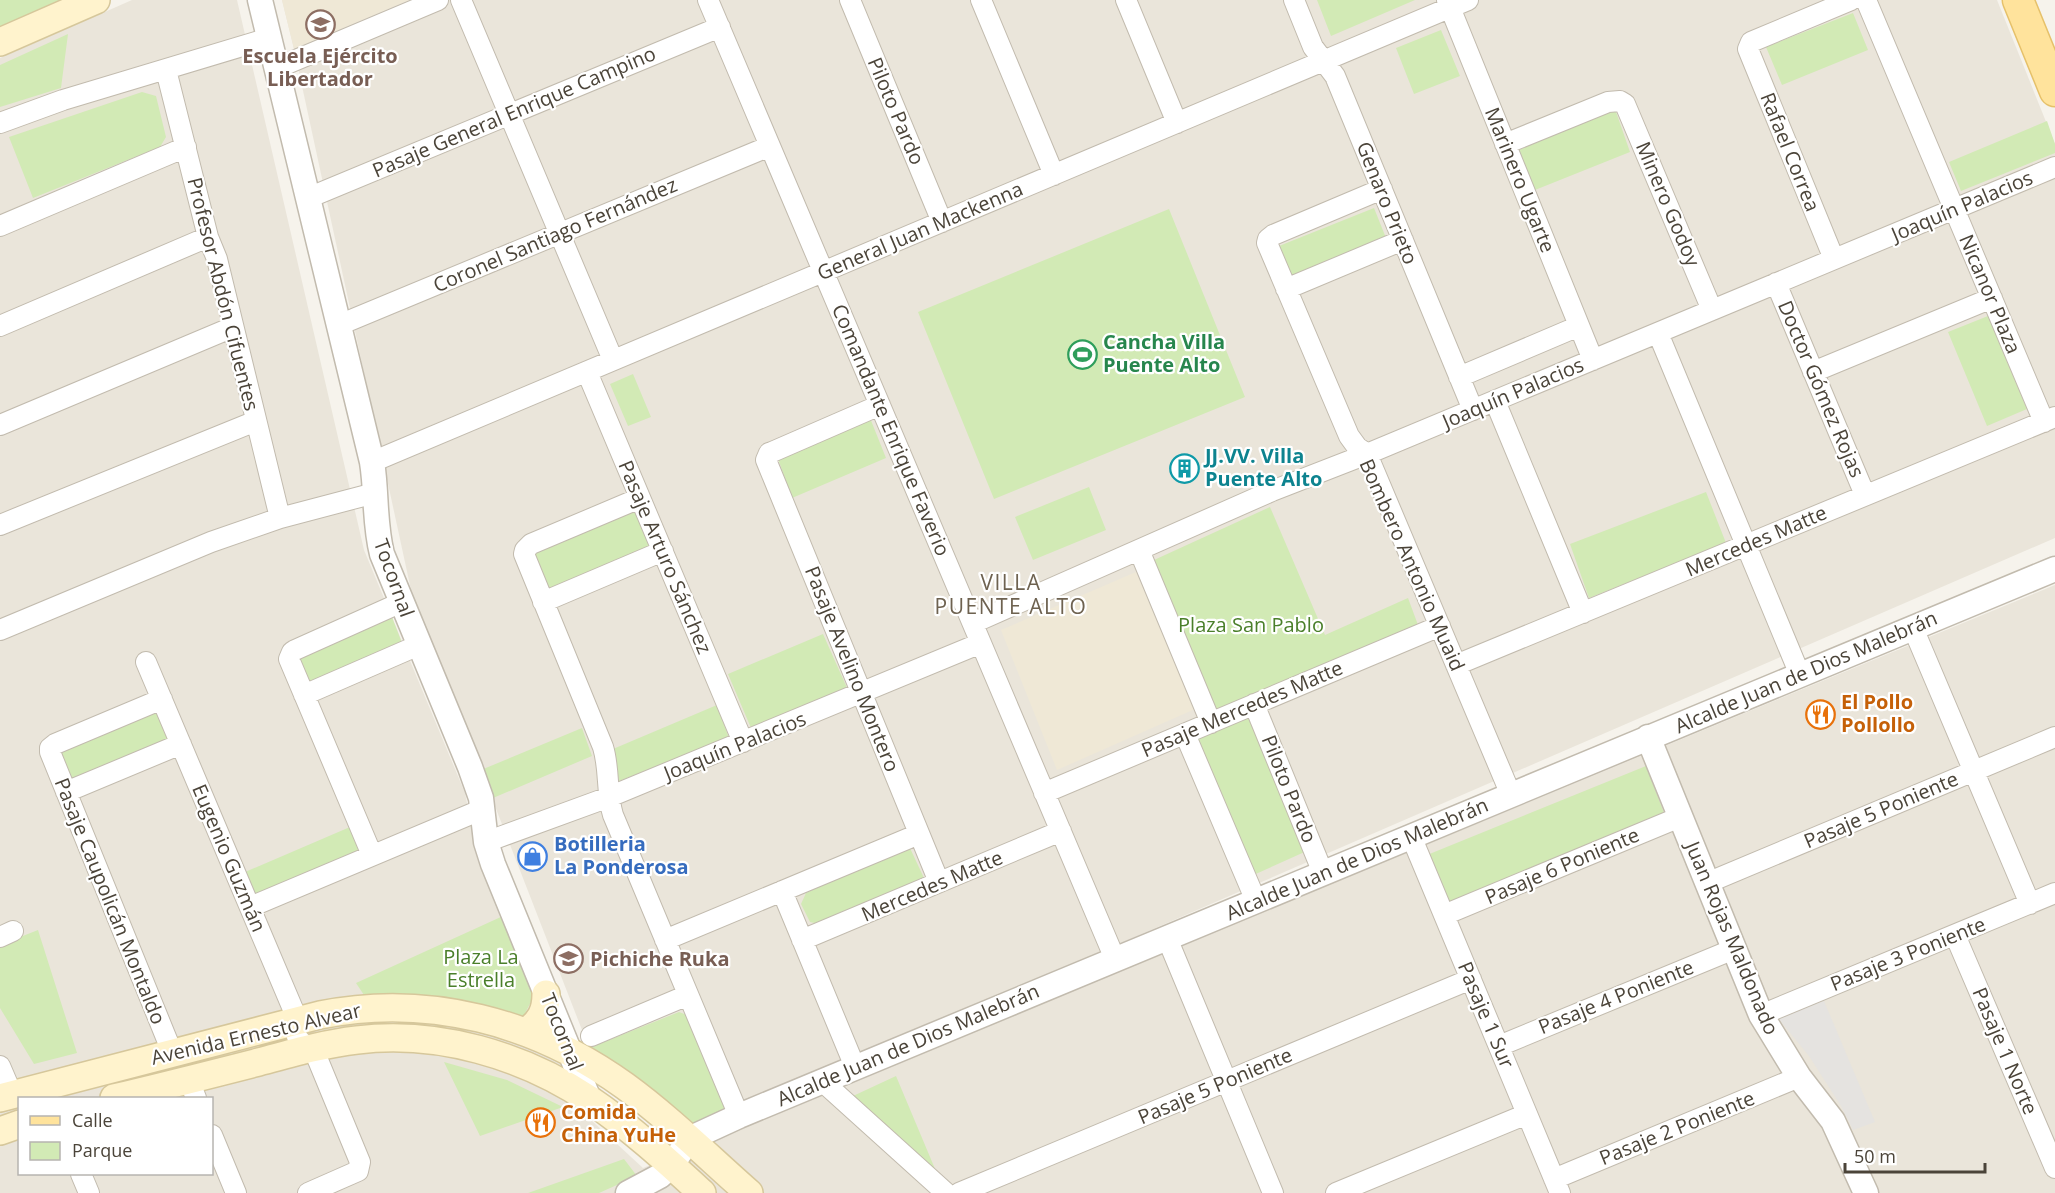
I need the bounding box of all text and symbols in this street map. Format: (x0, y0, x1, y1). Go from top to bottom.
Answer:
school or university icon: Escuela Ejército Libertador (304, 9, 336, 41)
street label: Pasaje General Enrique Campino (368, 39, 660, 184)
place label: Escuela Ejército Libertador (242, 42, 398, 92)
street label: Piloto Pardo (862, 53, 931, 169)
street label: Rafael Correa (1754, 88, 1827, 215)
street label: Marinero Ugarte (1479, 103, 1562, 256)
street label: Genaro Prieto (1351, 137, 1424, 268)
street label: Minero Godoy (1630, 137, 1707, 271)
street label: Joaquín Palacios (1885, 164, 2037, 248)
street label: Coronel Santiago Fernández (429, 171, 681, 298)
street label: Profesor Abdón Cifuentes (181, 174, 266, 413)
street label: General Juan Mackenna (813, 175, 1027, 286)
street label: Nicanor Plaza (1953, 230, 2028, 358)
street label: Doctor Gómez Rojas (1772, 296, 1871, 481)
street label: Comandante Enrique Faverio (826, 300, 957, 560)
place label: Cancha Villa Puente Alto (1103, 328, 1225, 378)
sports icon: Cancha Villa Puente Alto (1066, 338, 1098, 370)
street label: Joaquín Palacios (1436, 351, 1588, 435)
place label: JJ.VV. Villa Puente Alto (1203, 442, 1322, 492)
building icon: JJ.VV. Villa Puente Alto (1168, 452, 1200, 484)
street label: Bombero Antonio Muaid (1353, 454, 1471, 675)
street label: Pasaje Arturo Sánchez (612, 456, 718, 658)
street label: Mercedes Matte (1681, 499, 1831, 582)
street label: Tocornal (368, 535, 421, 621)
street label: Pasaje Avelino Montero (799, 562, 906, 776)
district label: VILLA PUENTE ALTO (935, 568, 1087, 620)
street label: Alcalde Juan de Dios Malebrán (1671, 604, 1941, 739)
park label: Plaza San Pablo (1178, 611, 1324, 638)
street label: Pasaje Mercedes Matte (1137, 654, 1347, 763)
place label: El Pollo Pollollo (1841, 688, 1915, 738)
restaurant icon: El Pollo Pollollo (1804, 698, 1836, 730)
street label: Joaquín Palacios (658, 705, 810, 787)
street label: Piloto Pardo (1256, 731, 1323, 847)
street label: Pasaje 5 Poniente (1800, 765, 1962, 854)
street label: Pasaje Caupolicán Montaldo (49, 774, 172, 1028)
street label: Eugenio Guzmán (186, 780, 273, 936)
street label: Alcalde Juan de Dios Malebrán (1222, 791, 1492, 926)
street label: Pasaje 6 Poniente (1481, 821, 1643, 910)
place label: Botilleria La Ponderosa (554, 830, 689, 880)
street label: Juan Rojas Maldonado (1679, 835, 1785, 1039)
shop icon: Botilleria La Ponderosa (517, 840, 549, 872)
street label: Mercedes Matte (857, 844, 1007, 927)
street label: Pasaje 3 Poniente (1826, 910, 1989, 997)
park label: Plaza La Estrella (443, 943, 519, 993)
school or university icon: Pichiche Ruka (553, 943, 585, 975)
place label: Pichiche Ruka (590, 945, 729, 972)
street label: Pasaje 4 Poniente (1534, 953, 1697, 1040)
street label: Pasaje 1 Sur (1452, 957, 1521, 1072)
street label: Alcalde Juan de Dios Malebrán (773, 977, 1043, 1112)
street label: Pasaje 1 Norte (1967, 983, 2044, 1118)
street label: Tocornal (535, 989, 590, 1075)
street label: Avenida Ernesto Alvear (148, 996, 363, 1071)
street label: Pasaje 5 Poniente (1134, 1041, 1296, 1130)
street label: Pasaje 2 Poniente (1595, 1084, 1758, 1171)
legend (18, 1097, 213, 1175)
place label: Comida China YuHe (561, 1098, 676, 1148)
restaurant icon: Comida China YuHe (524, 1107, 556, 1139)
text: Calle (72, 1108, 113, 1132)
scale bar (1845, 1136, 1984, 1174)
text: Parque (72, 1138, 132, 1162)
text: 50 m (1854, 1144, 1896, 1168)

